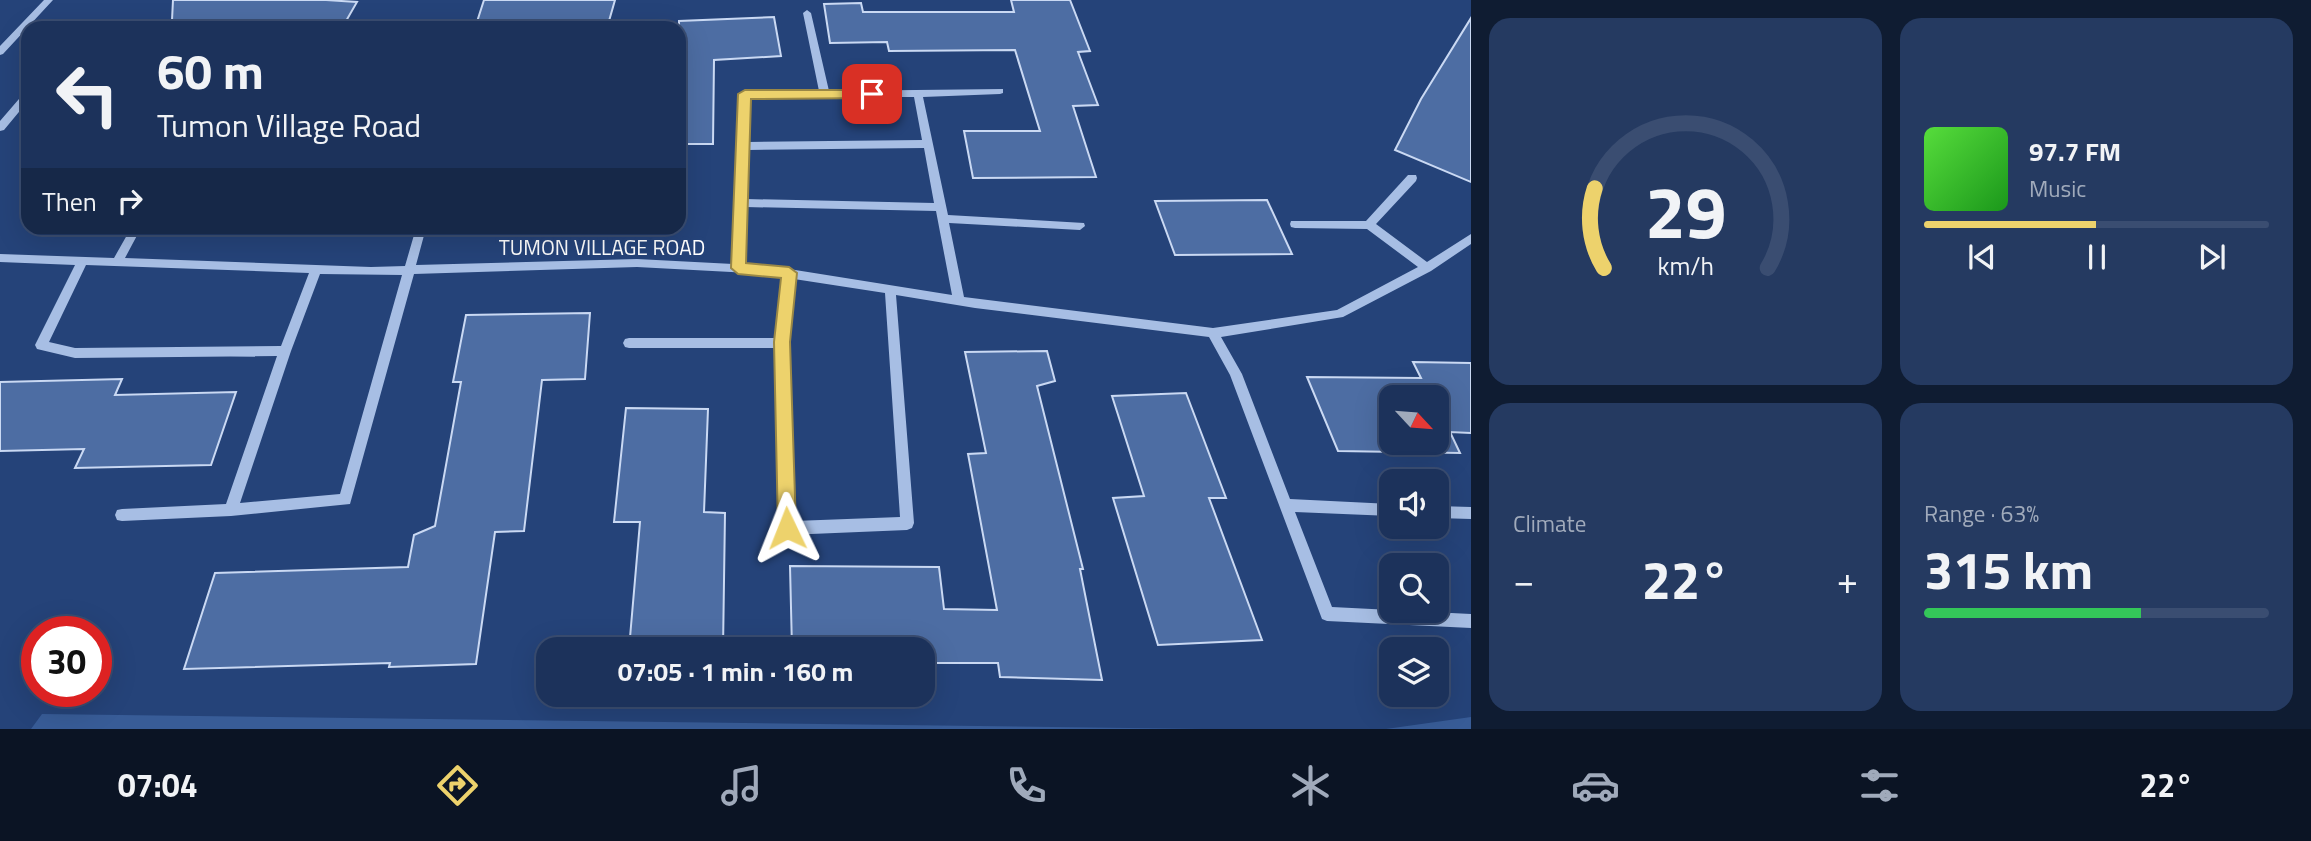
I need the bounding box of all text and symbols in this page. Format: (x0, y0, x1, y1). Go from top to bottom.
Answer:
text: 60 m (157, 33, 264, 108)
icon: left (42, 49, 133, 140)
pin (842, 64, 902, 124)
icon: arrive (853, 75, 891, 113)
text: Tumon Village Road (157, 101, 421, 149)
text: 97.7 FM (2029, 132, 2121, 171)
text: 29 (1645, 156, 1726, 266)
text: Music (2029, 171, 2086, 206)
text: Then (42, 182, 97, 221)
icon: right (111, 182, 149, 220)
street label: TUMON VILLAGE ROAD (499, 231, 705, 263)
icon: previous (1963, 238, 2001, 276)
icon: pause (2078, 238, 2116, 276)
icon: next (2193, 238, 2231, 276)
text: km/h (1657, 247, 1714, 285)
north arrow (1379, 385, 1449, 455)
map controls (1379, 385, 1449, 707)
button: sound (1379, 469, 1449, 539)
position arrow (750, 491, 824, 565)
text: Range · 63% (1924, 496, 2039, 531)
text: Climate (1513, 506, 1586, 541)
text: 315 km (1924, 530, 2093, 609)
text: 22° (1642, 540, 1729, 619)
text: − (1513, 551, 1534, 609)
text: + (1837, 551, 1858, 609)
button: search (1379, 553, 1449, 623)
speed limit sign: 30 (21, 616, 112, 707)
button: layers (1379, 637, 1449, 707)
text: 07:05 · 1 min · 160 m (618, 652, 853, 691)
text: 07:04 (118, 761, 198, 809)
icon: directions (433, 761, 482, 810)
icon: music (717, 761, 766, 810)
icon: phone (1002, 761, 1051, 810)
icon: climate (1286, 761, 1335, 810)
icon: car (1571, 761, 1620, 810)
icon: filters (1855, 761, 1904, 810)
text: 22° (2139, 761, 2193, 809)

